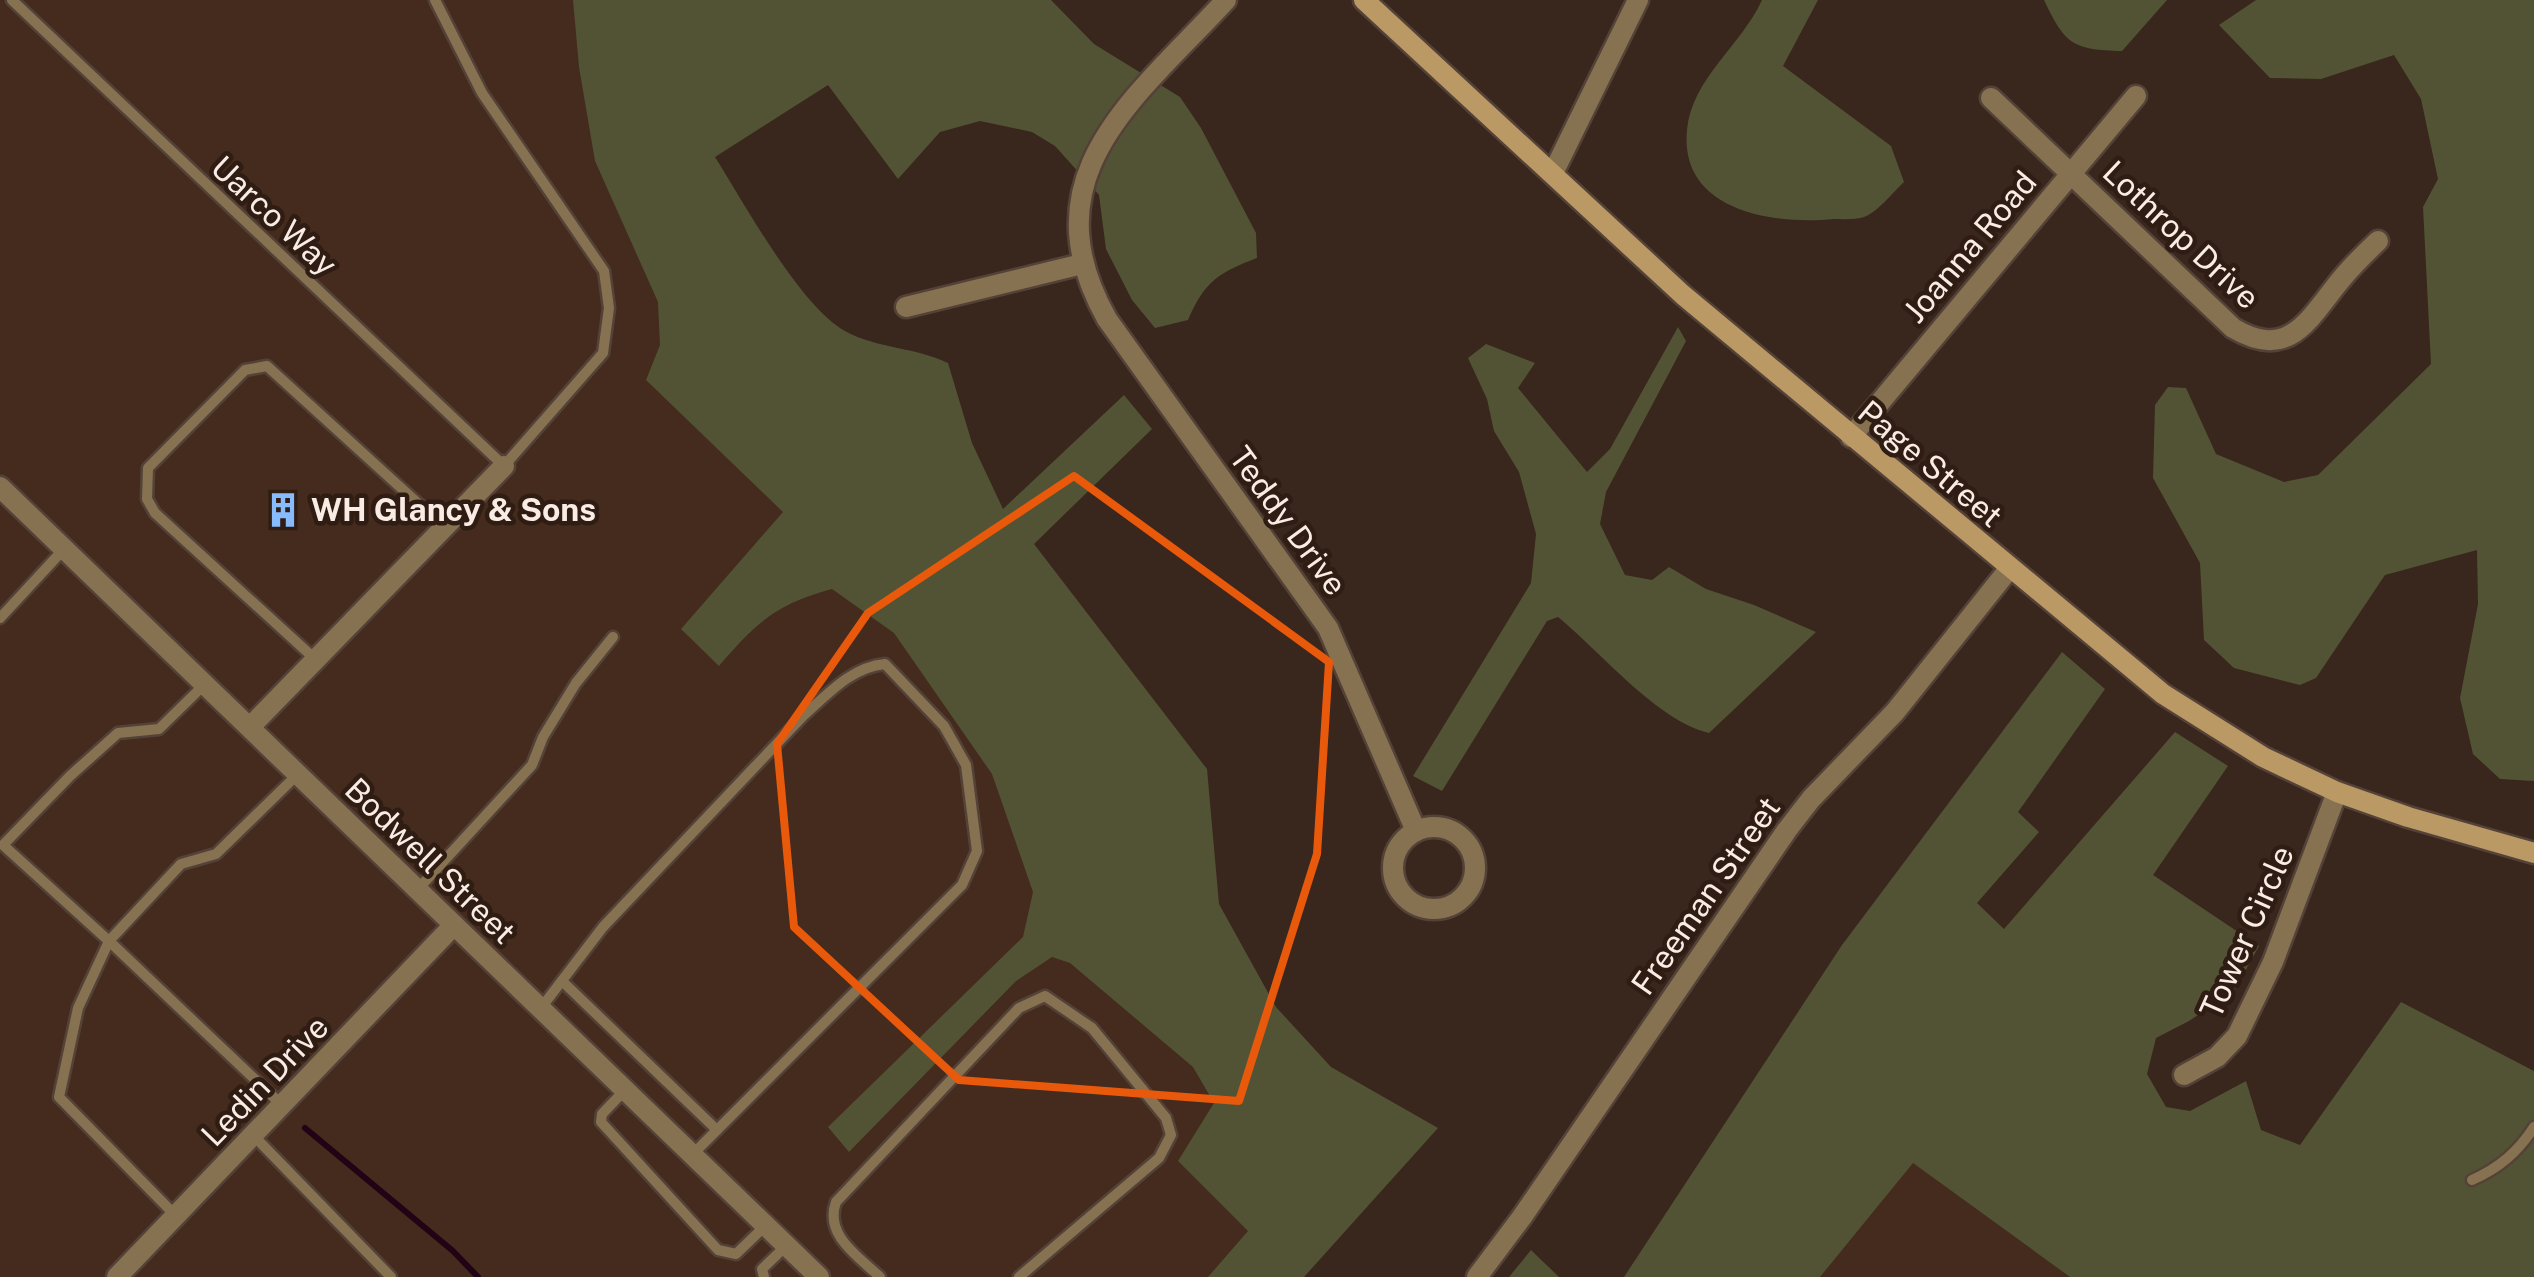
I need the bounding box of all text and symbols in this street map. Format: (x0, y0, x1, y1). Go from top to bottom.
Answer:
street label: Uarco Way (204, 148, 345, 283)
street label: Lothrop Drive (2096, 153, 2267, 316)
street label: Joanna Road (1896, 163, 2044, 330)
street label: Page Street (1851, 393, 2010, 534)
street label: Teddy Drive (1222, 439, 1355, 602)
building icon: WH Glancy & Sons (264, 491, 302, 529)
place label: WH Glancy & Sons (311, 491, 596, 528)
street label: Bodwell Street (338, 770, 523, 951)
street label: Freeman Street (1624, 790, 1787, 1002)
street label: Tower Circle (2192, 840, 2301, 1024)
street label: Ledin Drive (194, 1008, 336, 1153)

